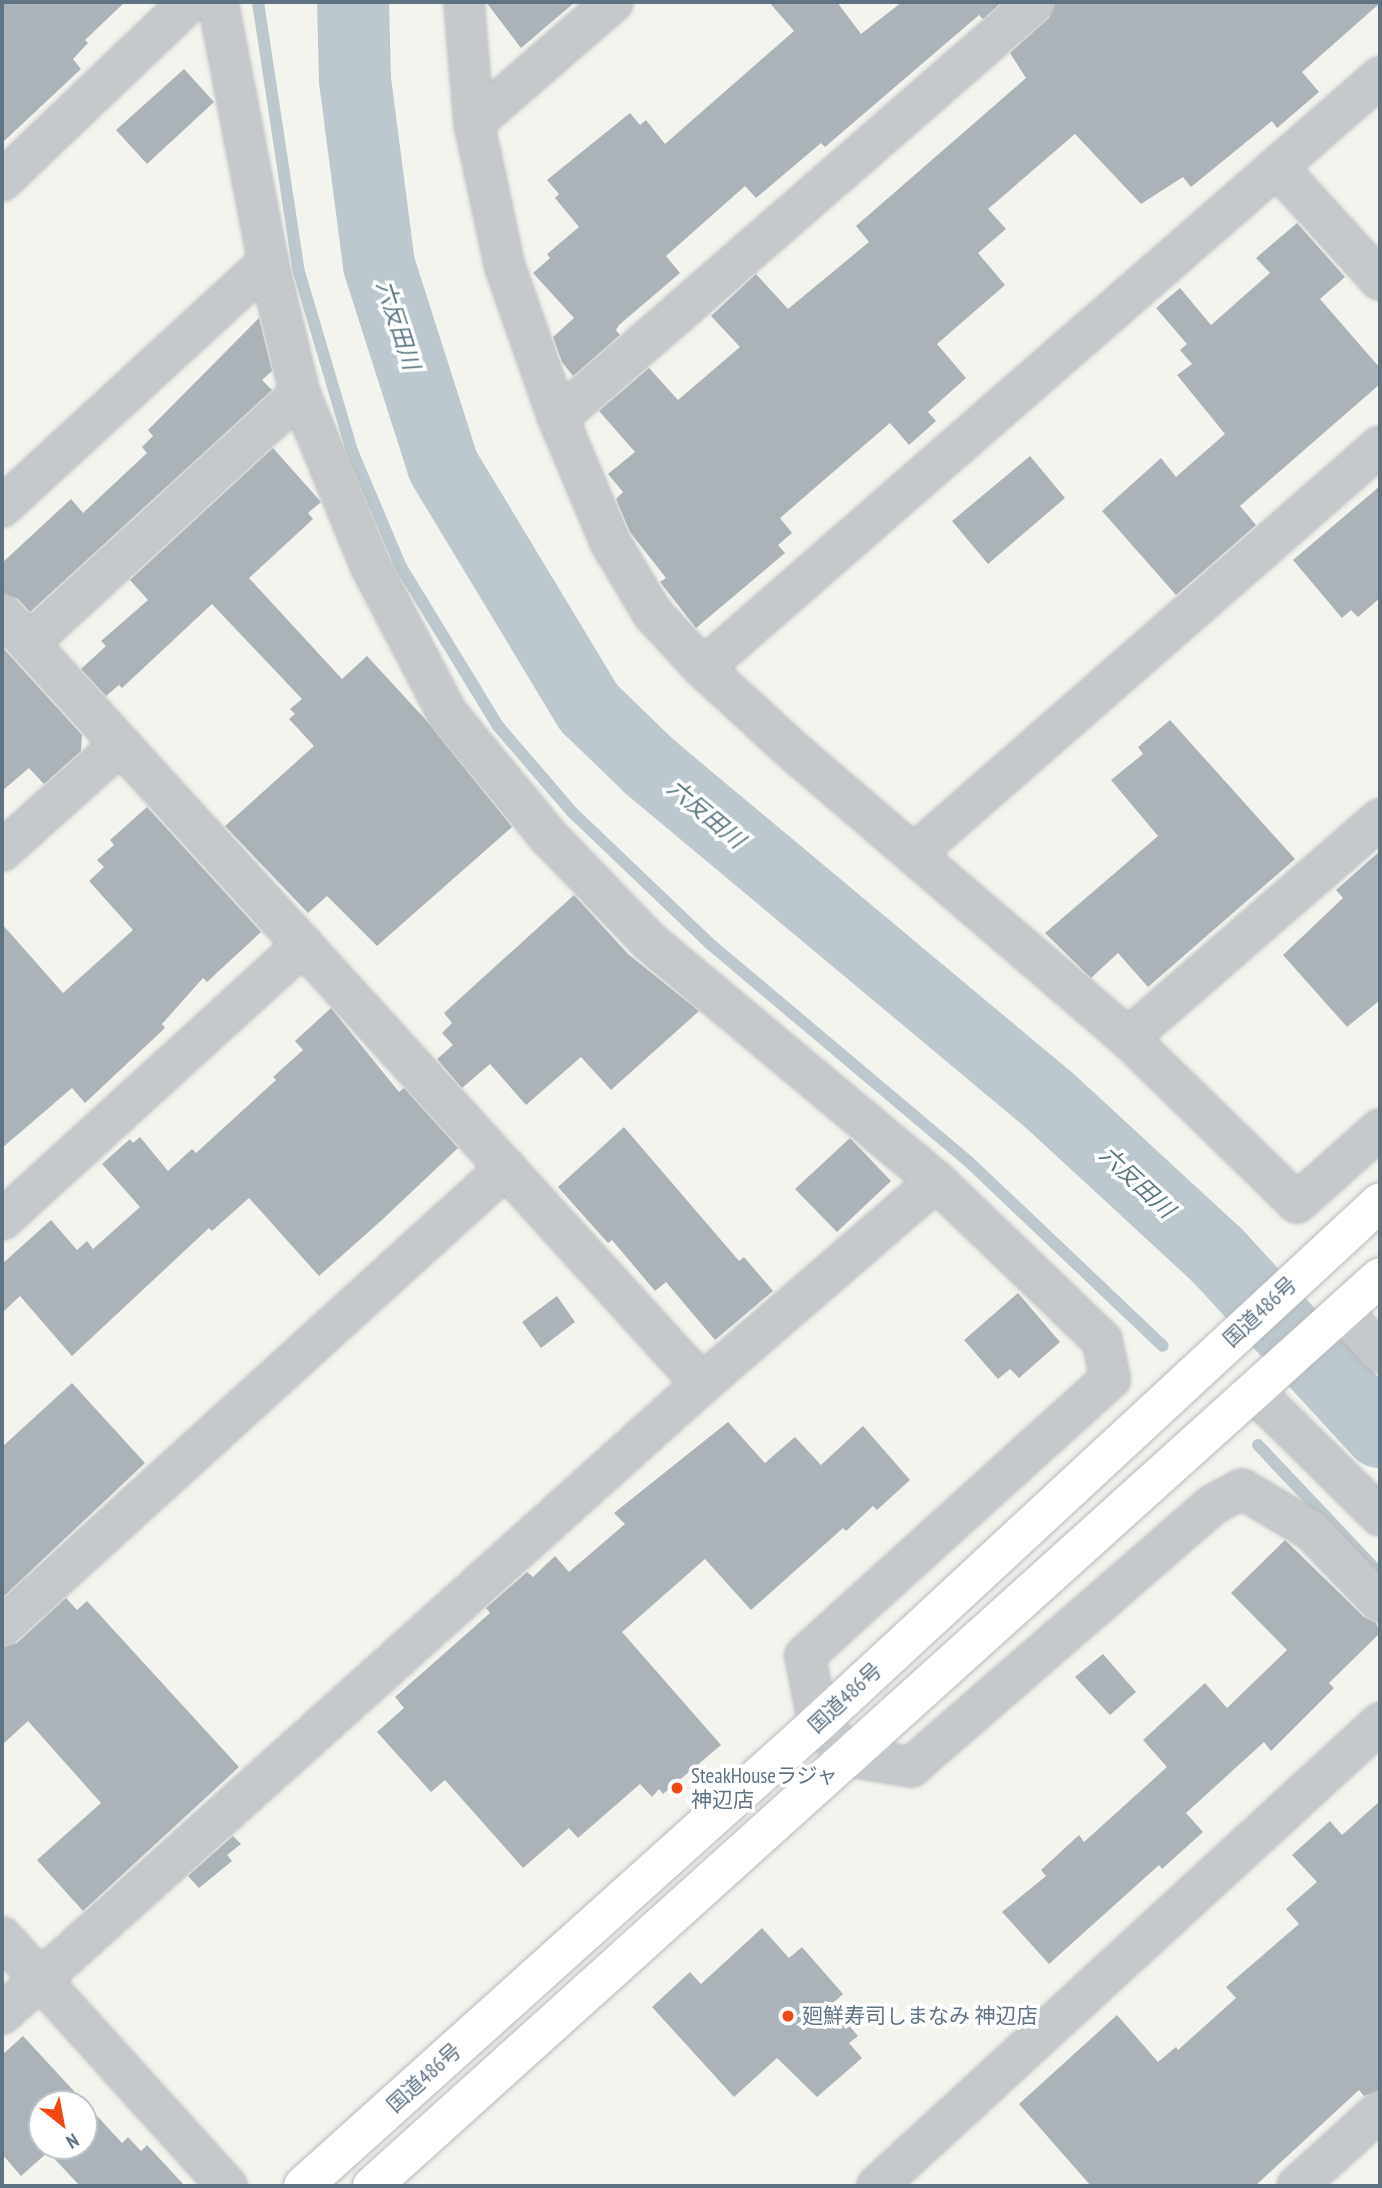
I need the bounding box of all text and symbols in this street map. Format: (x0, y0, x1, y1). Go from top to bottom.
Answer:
water label: 六反田川 (371, 277, 425, 373)
water label: 六反田川 (662, 774, 750, 854)
water label: 六反田川 (1094, 1141, 1180, 1223)
street label: 国道486号 (1218, 1272, 1302, 1352)
street label: 国道486号 (803, 1658, 887, 1738)
place label: SteakHouseラジャ 神辺店 (691, 1763, 839, 1813)
marker: SteakHouseラジャ 神辺店 (669, 1780, 685, 1796)
place label: 廻鮮寿司しまなみ 神辺店 (802, 2003, 1037, 2029)
marker: 廻鮮寿司しまなみ 神辺店 (780, 2008, 796, 2024)
street label: 国道486号 (382, 2038, 466, 2118)
north arrow (28, 2090, 98, 2160)
text: N (62, 2128, 83, 2154)

